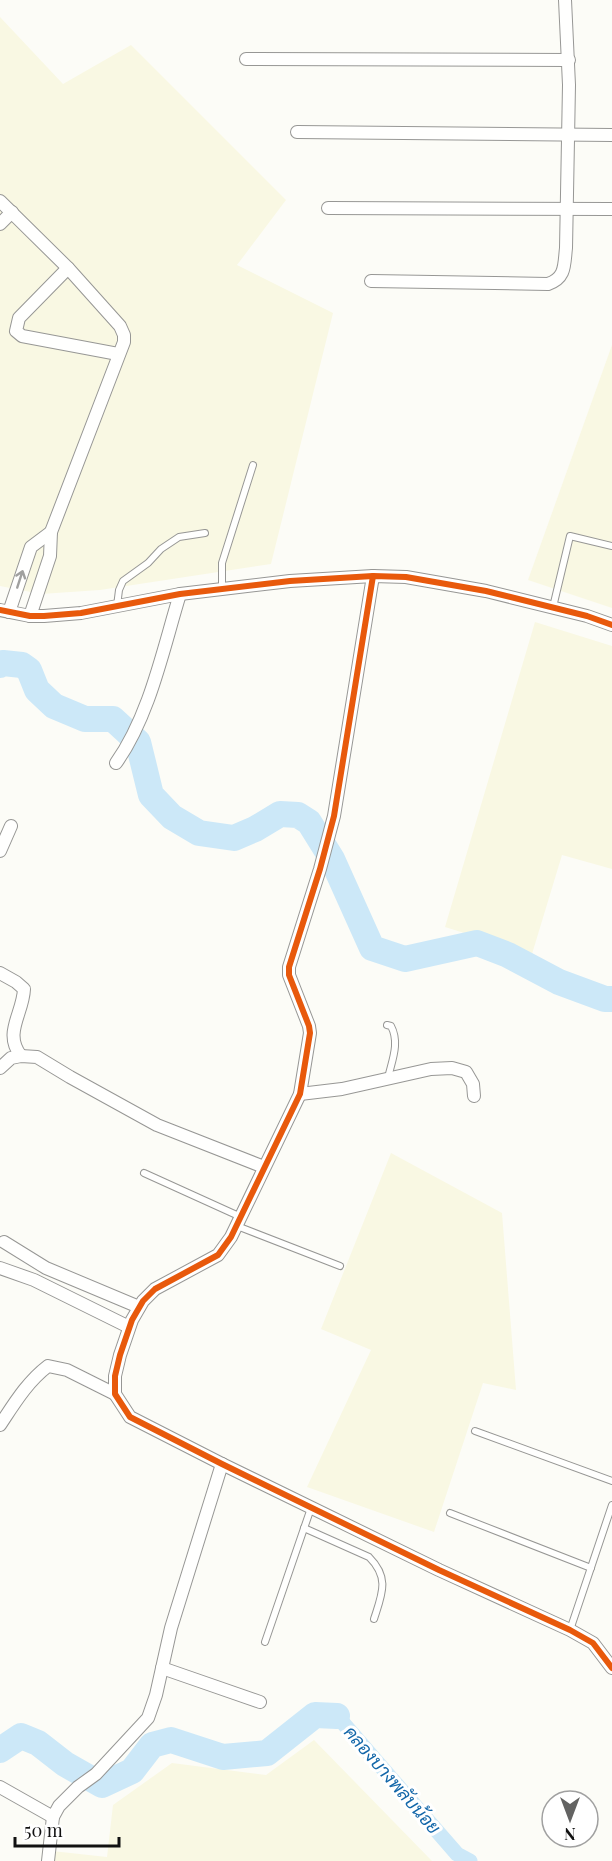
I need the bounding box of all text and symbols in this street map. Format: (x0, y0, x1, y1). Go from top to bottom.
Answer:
one-way arrow (15, 570, 26, 589)
water label: คลองบางพลับน้อย (339, 1720, 446, 1838)
north arrow (540, 1789, 600, 1849)
scale bar (15, 1810, 118, 1848)
text: 50 m (24, 1818, 63, 1842)
text: N (564, 1824, 576, 1845)

